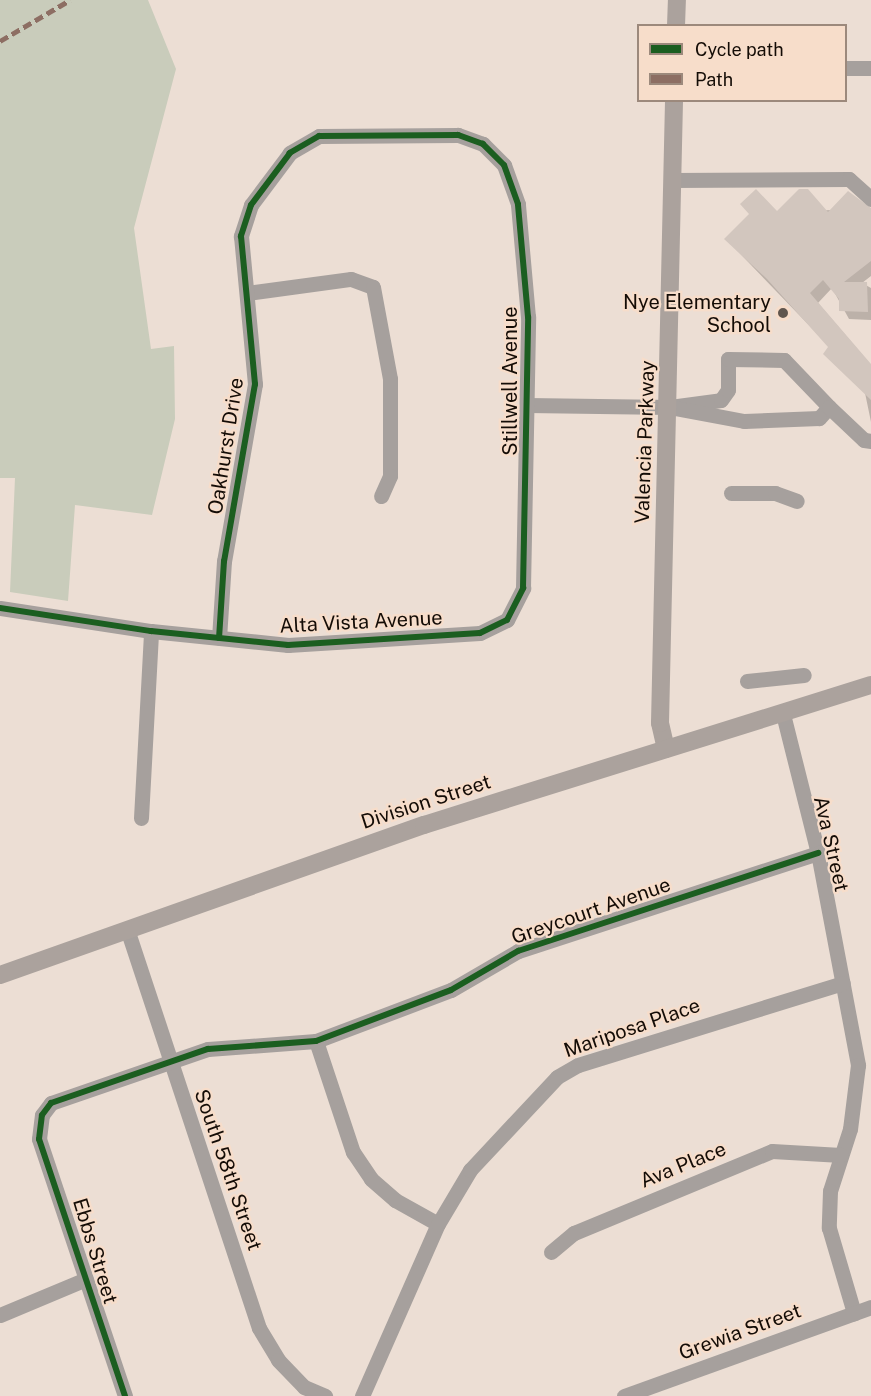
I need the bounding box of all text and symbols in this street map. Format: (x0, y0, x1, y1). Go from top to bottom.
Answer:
legend (637, 24, 847, 102)
text: Cycle path (695, 39, 784, 60)
text: Path (695, 69, 733, 90)
place label: Nye Elementary School (623, 290, 771, 337)
street label: Stillwell Avenue (498, 306, 522, 456)
marker: Nye Elementary School (776, 306, 790, 320)
street label: Valencia Parkway (630, 360, 660, 524)
street label: Oakhurst Drive (203, 376, 249, 516)
street label: Alta Vista Avenue (279, 606, 443, 638)
street label: Division Street (358, 770, 494, 834)
street label: Ava Street (808, 794, 854, 894)
street label: Greycourt Avenue (508, 873, 674, 949)
street label: Mariposa Place (561, 993, 703, 1063)
street label: South 58th Street (189, 1086, 267, 1254)
street label: Ava Place (636, 1137, 730, 1193)
street label: Ebbs Street (68, 1195, 122, 1307)
street label: Grewia Street (676, 1299, 804, 1365)

